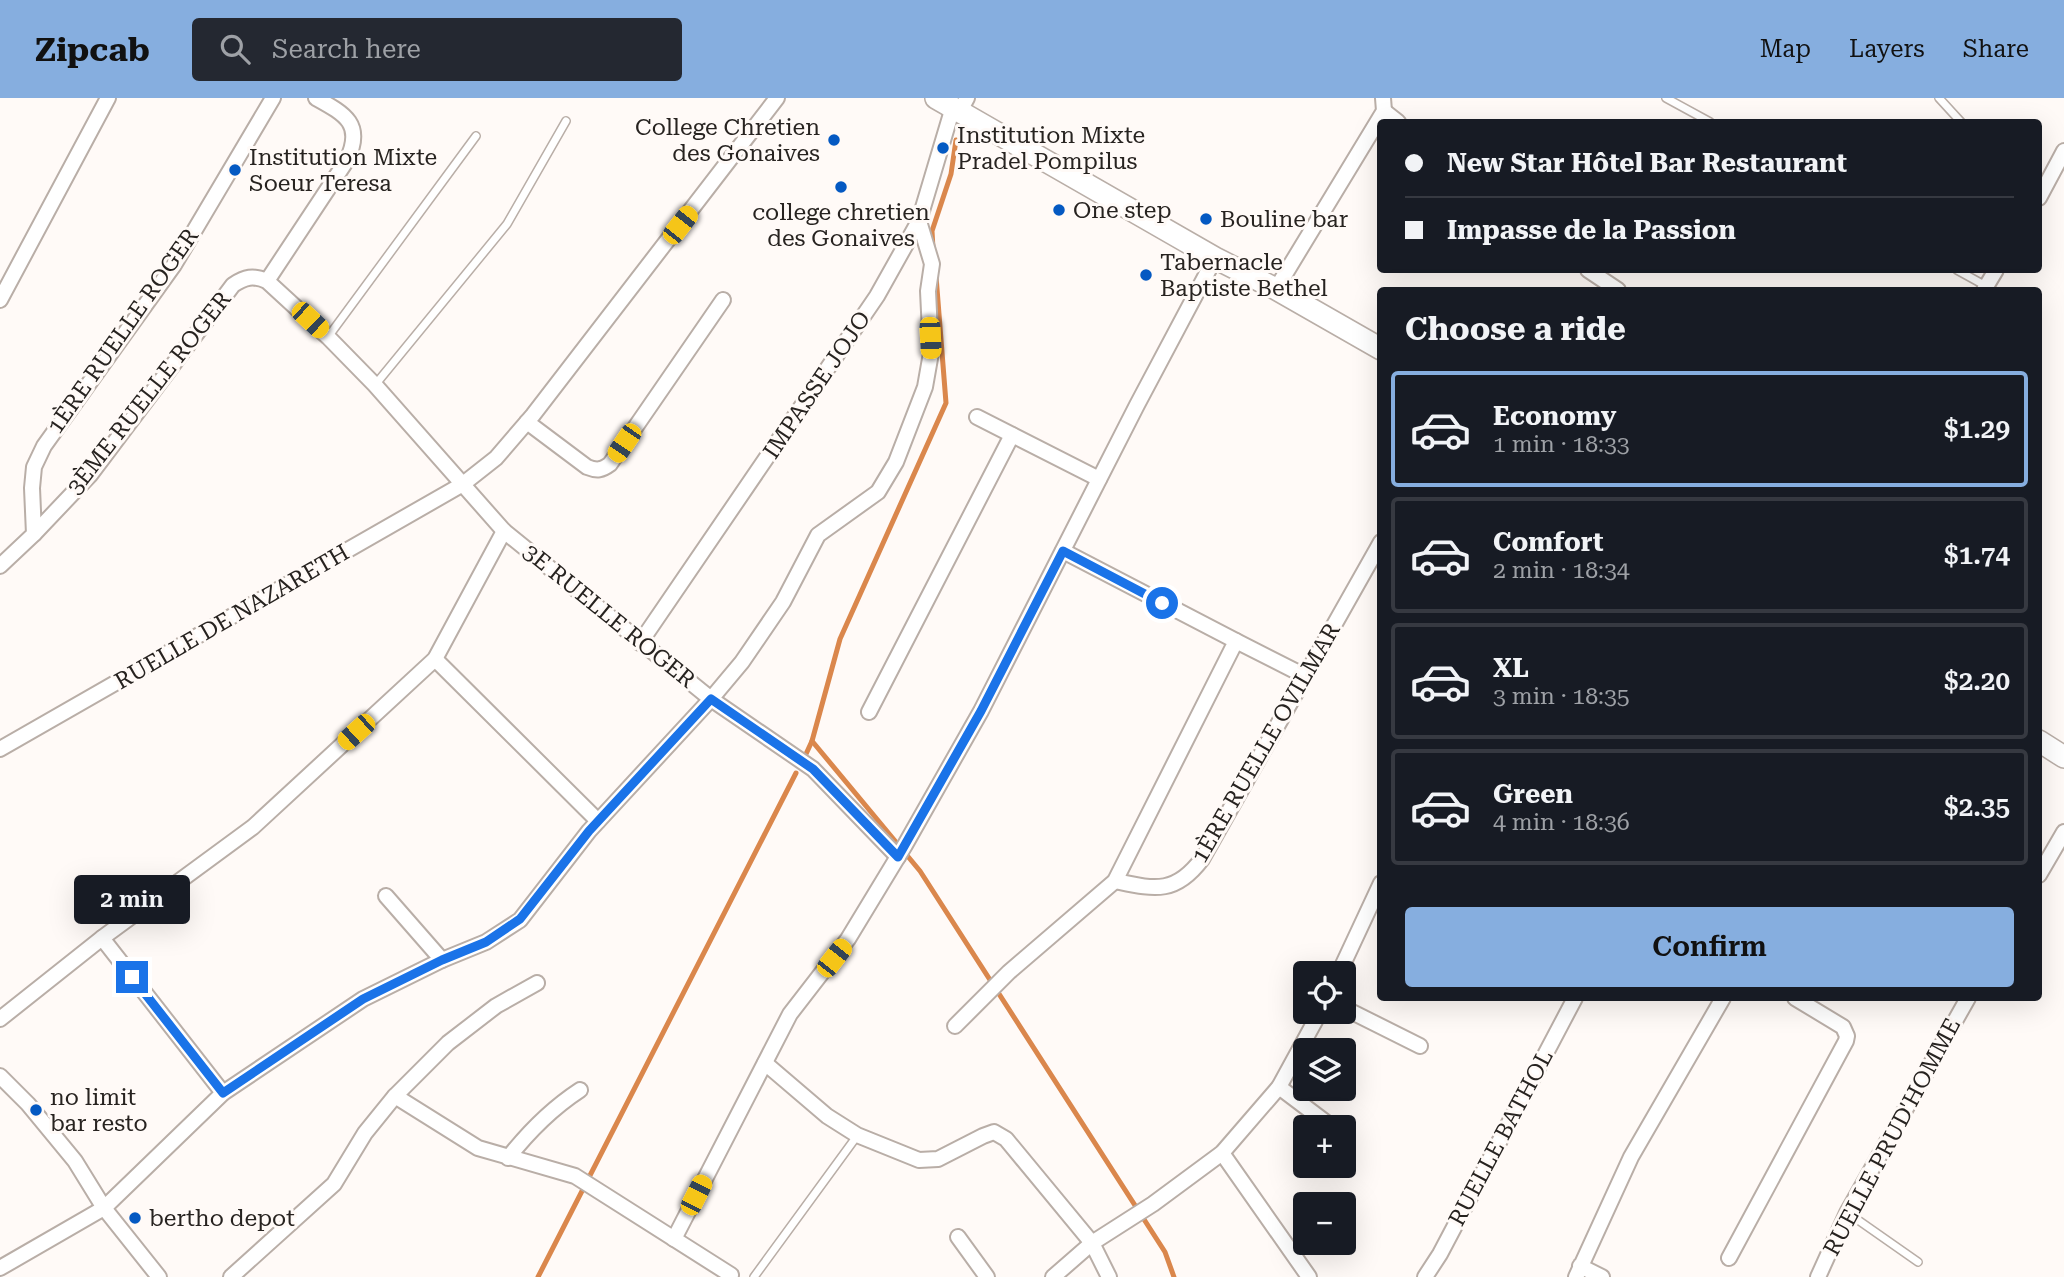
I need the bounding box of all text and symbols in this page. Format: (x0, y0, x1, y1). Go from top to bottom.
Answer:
search box (192, 18, 682, 81)
text: Zipcab (35, 30, 150, 69)
icon: search (216, 30, 254, 68)
text: Search here (272, 34, 421, 64)
text: Map (1760, 35, 1811, 63)
text: Layers (1849, 35, 1925, 63)
text: Share (1963, 35, 2029, 63)
place label: College Chretien des Gonaives (635, 114, 820, 167)
place label: Institution Mixte Pradel Pompilus (957, 122, 1145, 175)
marker: College Chretien des Gonaives (826, 132, 842, 148)
marker: Institution Mixte Pradel Pompilus (935, 140, 951, 156)
place label: Institution Mixte Soeur Teresa (249, 144, 437, 197)
text: New Star Hôtel Bar Restaurant (1447, 148, 1847, 178)
marker: Institution Mixte Soeur Teresa (227, 162, 243, 178)
marker: college chretien des Gonaives (833, 179, 849, 195)
place label: One step (1073, 197, 1172, 224)
place label: college chretien des Gonaives (752, 199, 930, 252)
car (659, 202, 702, 248)
marker: One step (1051, 202, 1067, 218)
place label: Bouline bar (1220, 206, 1348, 233)
marker: Bouline bar (1198, 211, 1214, 227)
text: Impasse de la Passion (1447, 215, 1736, 245)
street label: 1ÈRE RUELLE ROGER (42, 223, 204, 439)
place label: Tabernacle Baptiste Bethel (1160, 249, 1328, 302)
marker: Tabernacle Baptiste Bethel (1138, 267, 1154, 283)
street label: 3ÈME RUELLE ROGER (61, 286, 237, 500)
car (288, 298, 333, 342)
street label: IMPASSE JOJO (758, 306, 876, 464)
text: Choose a ride (1405, 310, 1626, 348)
car (919, 316, 942, 360)
icon: car (1409, 398, 1472, 461)
text: Economy (1493, 401, 1616, 431)
text: $1.29 (1944, 414, 2010, 444)
car (604, 420, 645, 466)
text: 1 min · 18:33 (1493, 431, 1630, 458)
icon: car (1409, 524, 1472, 587)
text: Comfort (1493, 527, 1603, 557)
street label: 3E RUELLE ROGER (517, 538, 701, 694)
street label: RUELLE DE NAZARETH (110, 539, 354, 695)
text: $1.74 (1944, 540, 2010, 570)
text: 2 min · 18:34 (1493, 557, 1630, 584)
route start (1146, 587, 1178, 619)
street label: 1ÈRE RUELLE OVILMAR (1186, 618, 1346, 868)
icon: car (1409, 650, 1472, 713)
text: XL (1493, 653, 1529, 683)
text: $2.20 (1944, 666, 2010, 696)
text: 3 min · 18:35 (1493, 683, 1630, 710)
car (334, 710, 379, 754)
icon: car (1409, 776, 1472, 839)
text: Green (1493, 779, 1573, 809)
text: $2.35 (1944, 792, 2010, 822)
text: 4 min · 18:36 (1493, 809, 1630, 836)
callout: 2 min (74, 876, 190, 924)
text: 2 min (100, 886, 164, 913)
button: Confirm (1405, 907, 2014, 987)
car (813, 935, 856, 981)
route end (116, 961, 148, 993)
map controls (1293, 961, 1356, 1255)
button: locate (1293, 961, 1356, 1024)
street label: RUELLE PRUD'HOMME (1818, 1014, 1966, 1260)
button: layers (1293, 1038, 1356, 1101)
street label: RUELLE BATHOL (1443, 1045, 1559, 1231)
place label: no limit bar resto (50, 1084, 148, 1137)
marker: no limit bar resto (28, 1102, 44, 1118)
button: + (1293, 1115, 1356, 1178)
car (678, 1172, 715, 1218)
button: − (1293, 1192, 1356, 1255)
place label: bertho depot (149, 1205, 295, 1232)
marker: bertho depot (127, 1210, 143, 1226)

